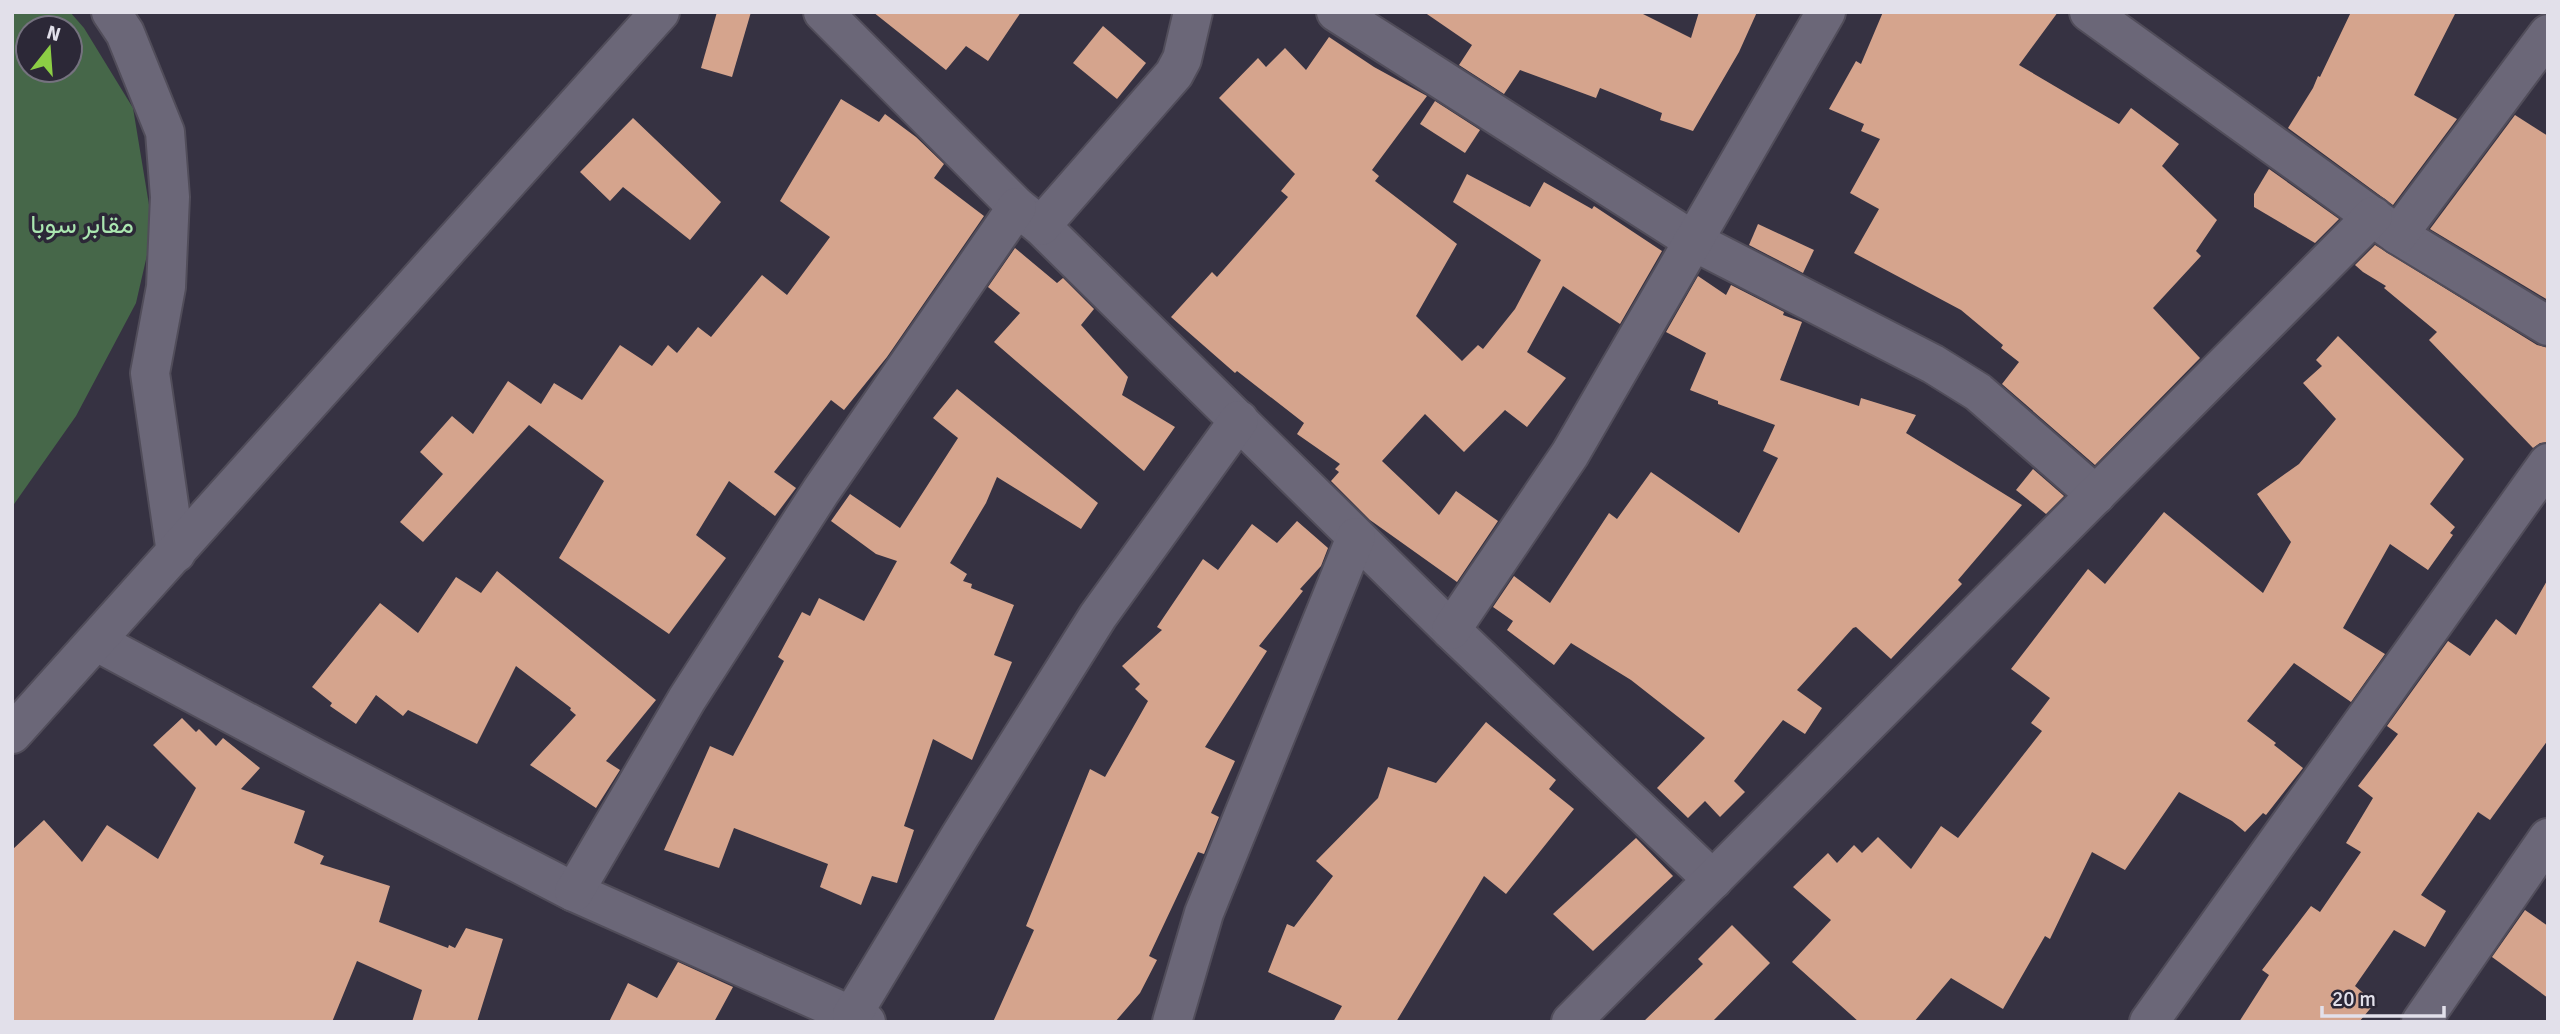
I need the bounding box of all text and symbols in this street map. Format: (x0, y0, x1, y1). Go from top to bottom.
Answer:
north arrow (14, 14, 84, 84)
text: N (44, 20, 64, 47)
park label: مقابر سوبا (30, 209, 134, 241)
scale bar (2322, 974, 2444, 1018)
text: 20 m (2332, 986, 2376, 1012)

